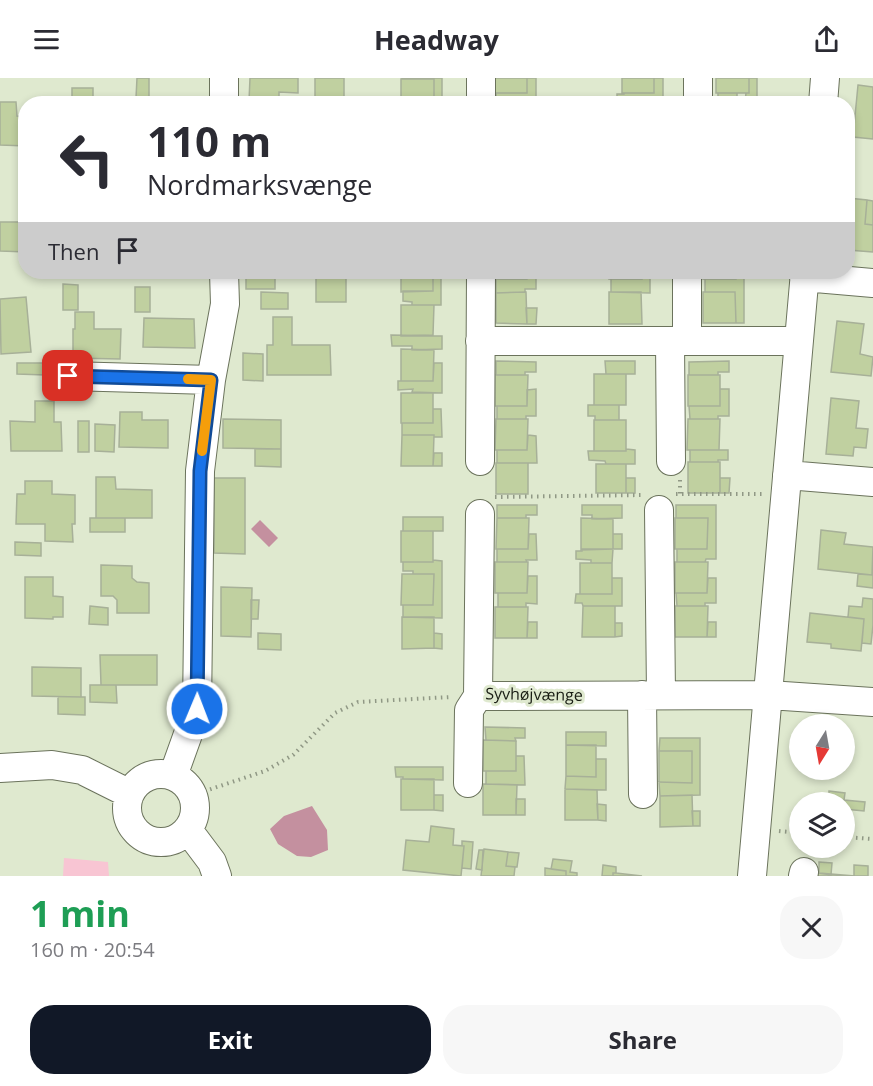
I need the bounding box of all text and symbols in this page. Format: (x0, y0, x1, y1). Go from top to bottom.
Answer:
text: Headway (374, 21, 499, 58)
icon: menu (30, 23, 63, 56)
icon: share (810, 23, 843, 56)
text: 110 m (147, 112, 271, 169)
icon: left (48, 120, 126, 198)
text: Nordmarksvænge (147, 166, 372, 203)
icon: arrive (111, 234, 144, 267)
text: Then (48, 236, 99, 266)
pin (42, 350, 93, 401)
icon: arrive (51, 359, 84, 392)
position arrow (165, 677, 229, 741)
street label: Syvhøjvænge (485, 682, 583, 706)
north arrow (789, 714, 855, 780)
map controls (789, 714, 855, 858)
button: layers (789, 792, 855, 858)
text: 1 min (30, 889, 130, 938)
button: close (780, 896, 843, 959)
text: 160 m · 20:54 (30, 936, 155, 963)
button: Exit (30, 1005, 431, 1074)
button: Share (443, 1005, 843, 1074)

